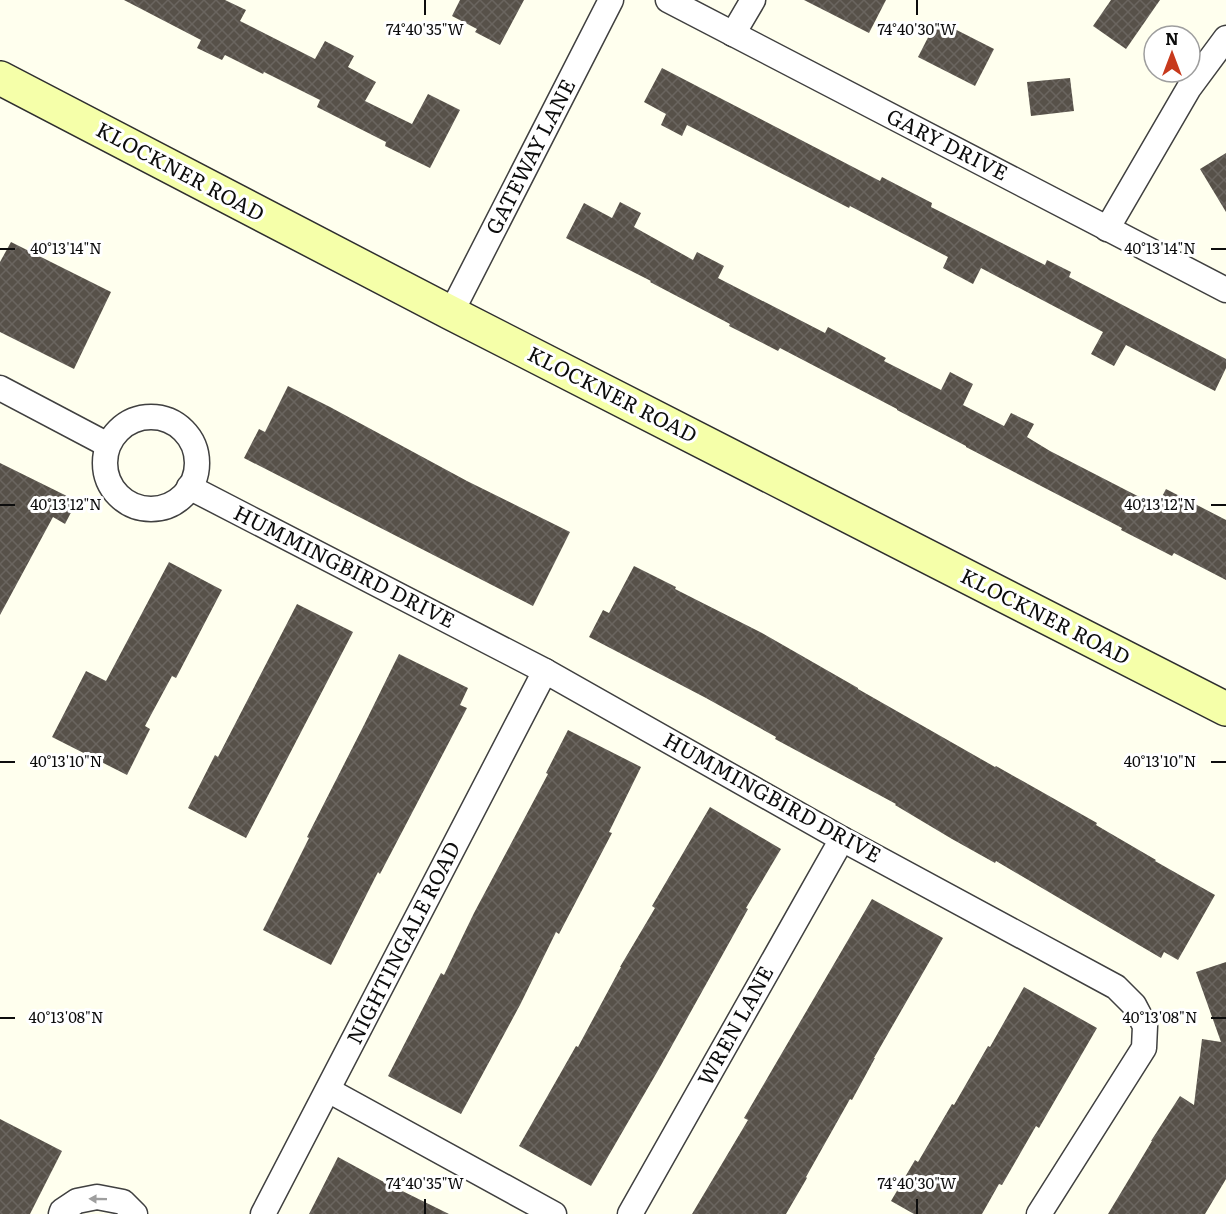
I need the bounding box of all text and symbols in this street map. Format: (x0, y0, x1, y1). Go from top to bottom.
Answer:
text: 74°40'35"W (386, 17, 464, 40)
text: 74°40'30"W (878, 17, 957, 40)
north arrow (1142, 24, 1202, 84)
text: N (1165, 26, 1179, 50)
street label: GATEWAY LANE (476, 73, 581, 239)
street label: GARY DRIVE (882, 99, 1014, 187)
street label: KLOCKNER ROAD (92, 112, 271, 227)
text: 40°13'14"N (30, 236, 102, 259)
text: 40°13'14"N (1124, 236, 1196, 259)
street label: KLOCKNER ROAD (523, 337, 703, 449)
text: 40°13'12"N (30, 492, 102, 515)
text: 40°13'12"N (1124, 492, 1196, 515)
street label: HUMMINGBIRD DRIVE (229, 495, 461, 634)
street label: KLOCKNER ROAD (956, 559, 1136, 671)
street label: HUMMINGBIRD DRIVE (659, 723, 888, 869)
text: 40°13'10"N (30, 749, 102, 772)
text: 40°13'10"N (1124, 749, 1196, 772)
street label: NIGHTINGALE ROAD (337, 835, 466, 1049)
street label: WREN LANE (688, 959, 780, 1090)
text: 40°13'08"N (29, 1005, 103, 1028)
text: 40°13'08"N (1123, 1005, 1197, 1028)
text: 74°40'35"W (386, 1171, 464, 1194)
text: 74°40'30"W (878, 1171, 957, 1194)
one-way arrow (88, 1194, 107, 1204)

